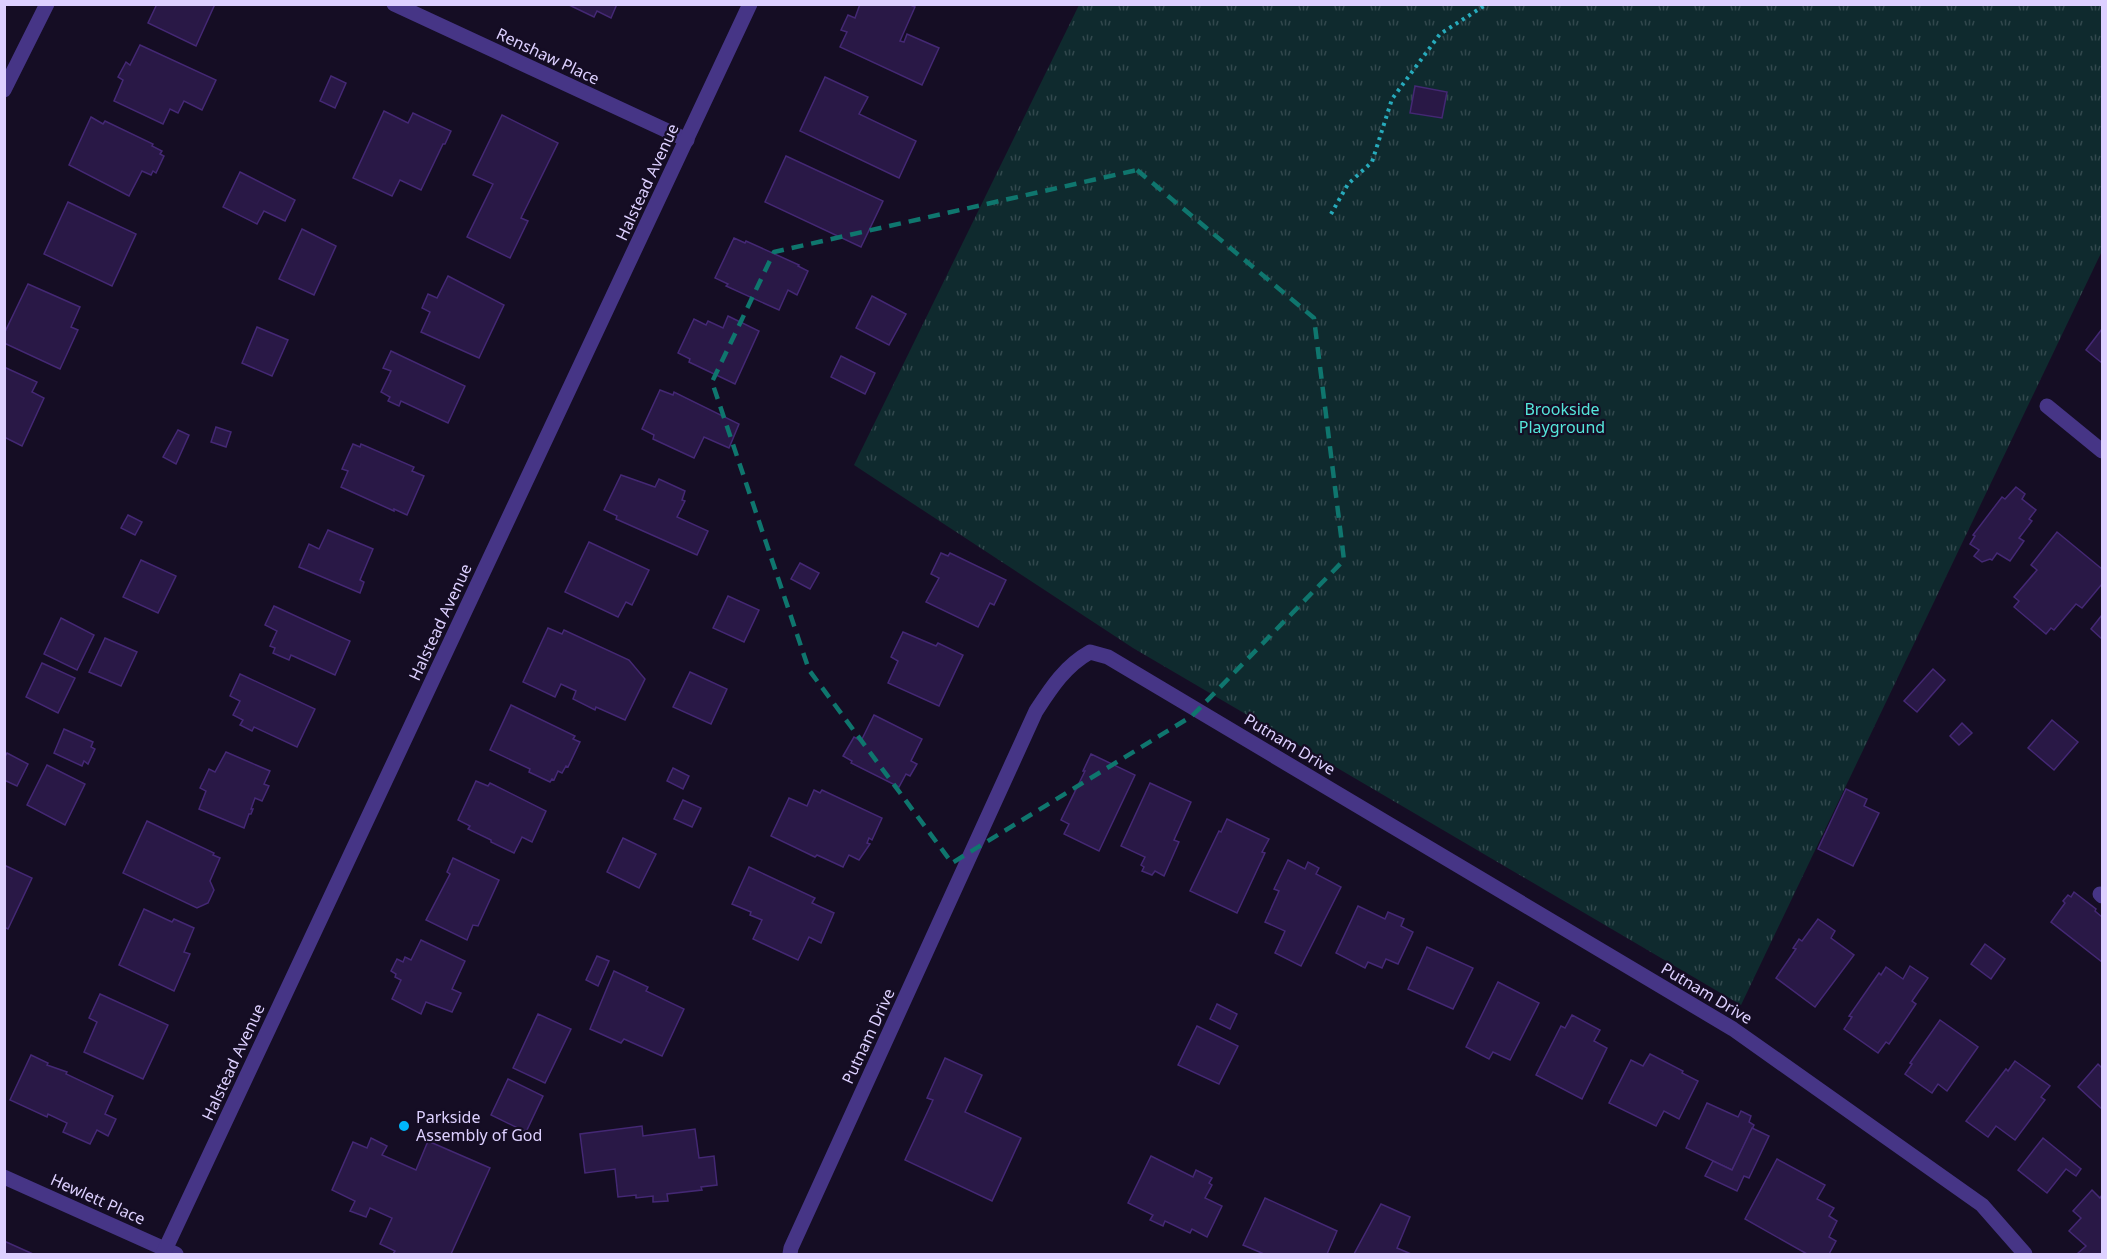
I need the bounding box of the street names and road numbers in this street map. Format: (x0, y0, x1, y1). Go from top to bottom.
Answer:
street label: Renshaw Place (493, 22, 603, 90)
street label: Halstead Avenue (610, 120, 684, 244)
street label: Halstead Avenue (403, 560, 477, 684)
street label: Putnam Drive (1240, 708, 1340, 780)
street label: Putnam Drive (1657, 957, 1757, 1029)
street label: Putnam Drive (836, 985, 900, 1087)
street label: Halstead Avenue (196, 1000, 270, 1124)
street label: Hewlett Place (47, 1168, 149, 1230)

